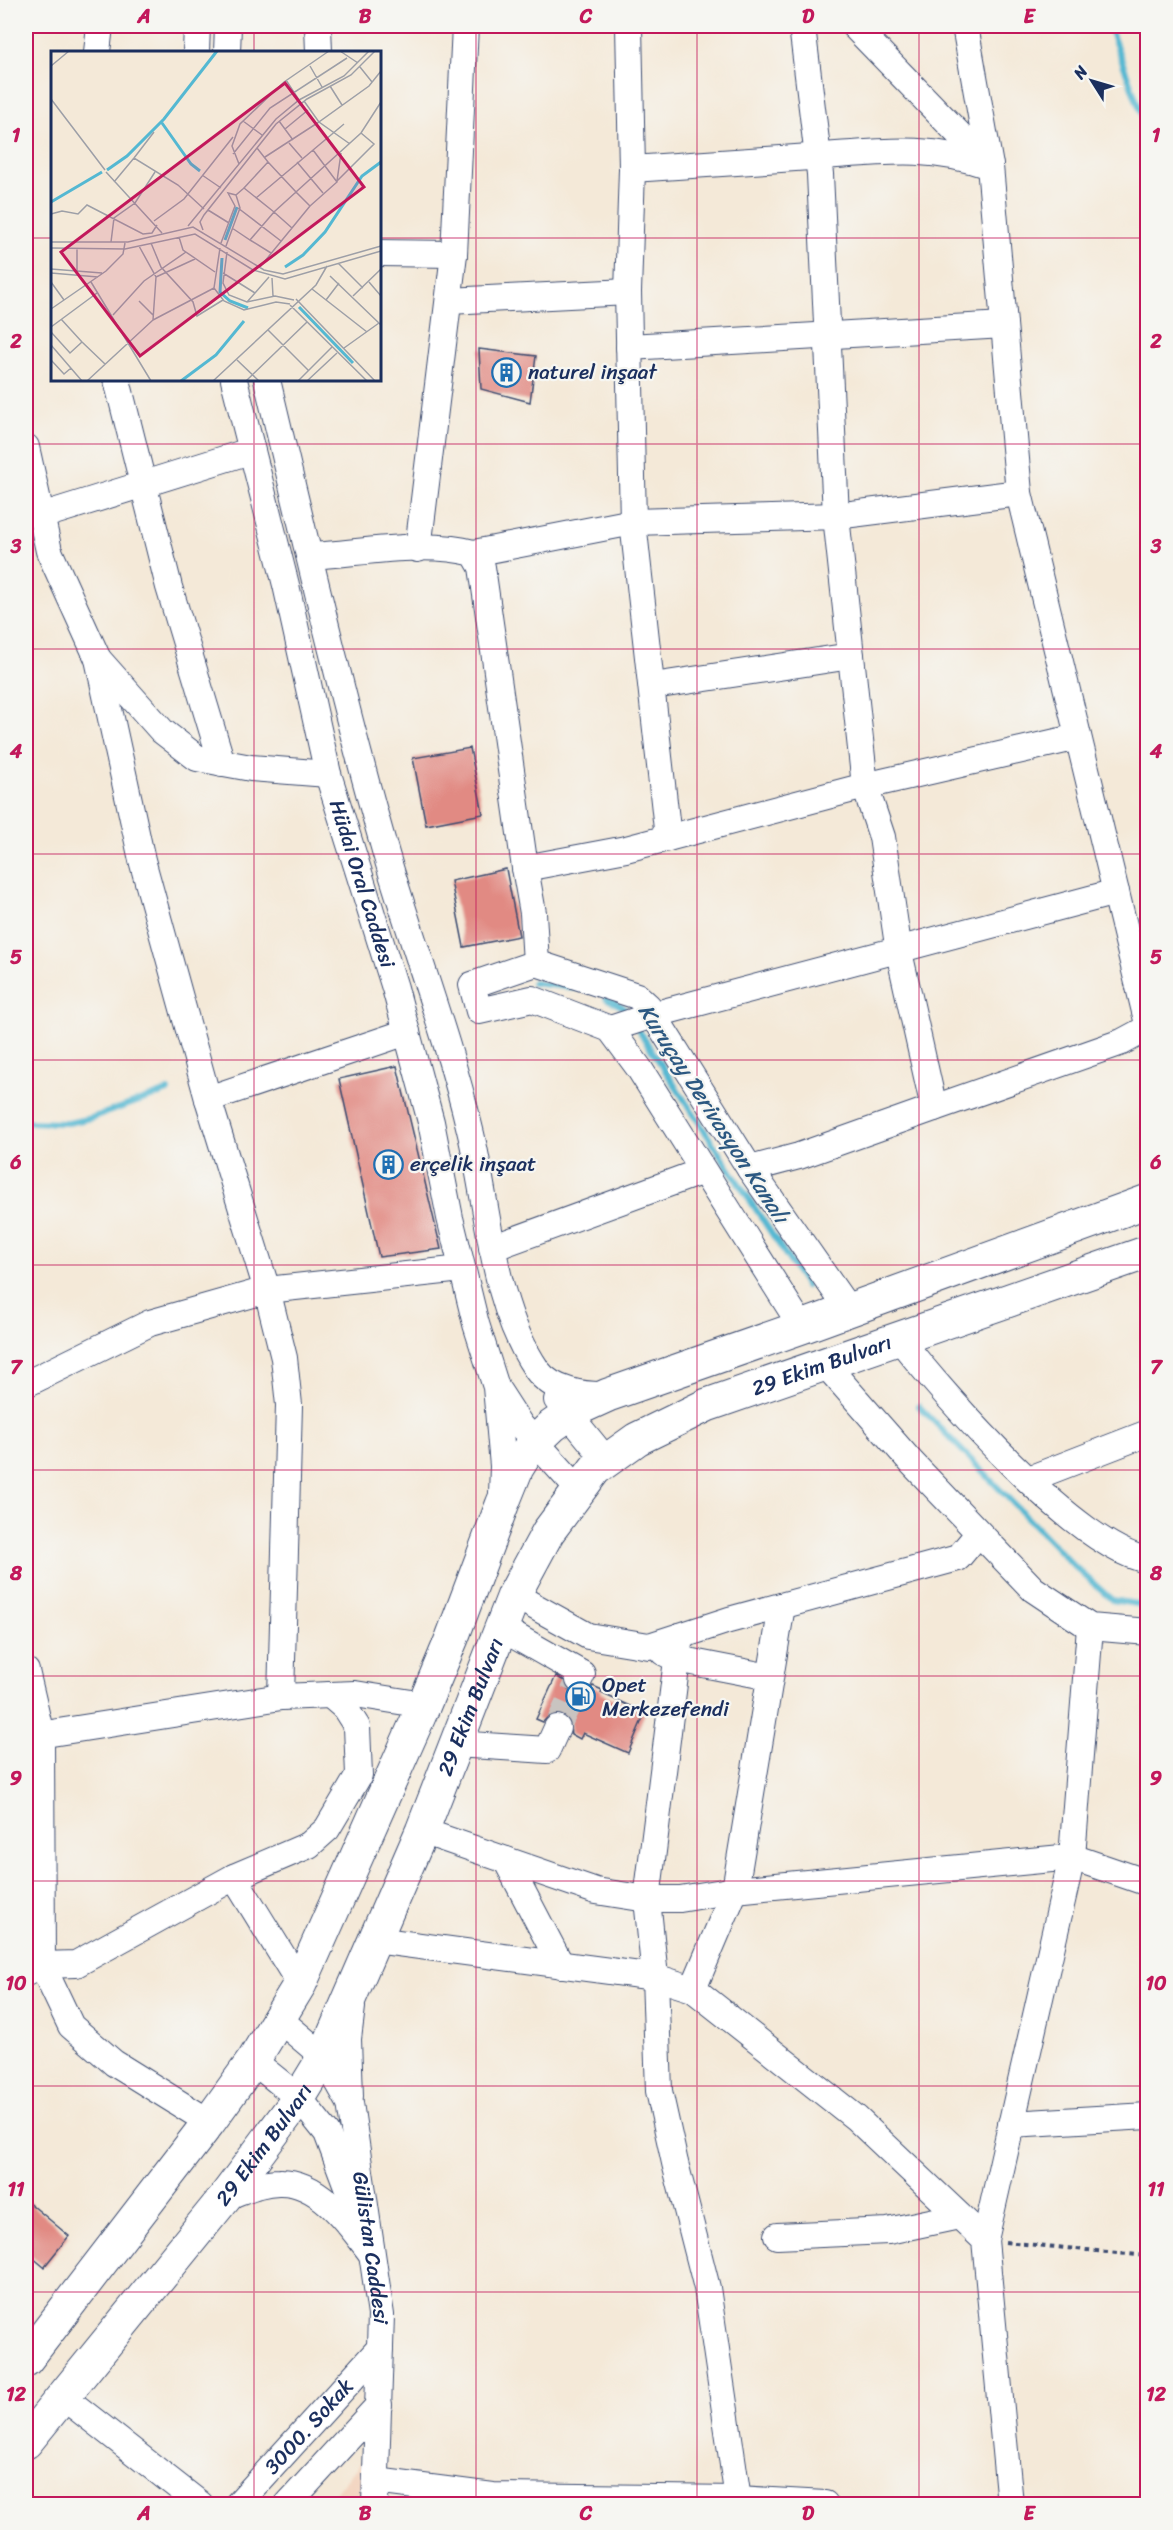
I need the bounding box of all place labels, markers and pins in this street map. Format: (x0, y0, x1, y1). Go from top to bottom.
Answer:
place label: naturel inşaat (528, 353, 658, 391)
building icon: naturel inşaat (491, 356, 523, 388)
place label: erçelik inşaat (410, 1145, 536, 1183)
building icon: erçelik inşaat (373, 1148, 405, 1180)
place label: Opet Merkezefendi (602, 1666, 730, 1728)
fuel station icon: Opet Merkezefendi (565, 1681, 597, 1713)

